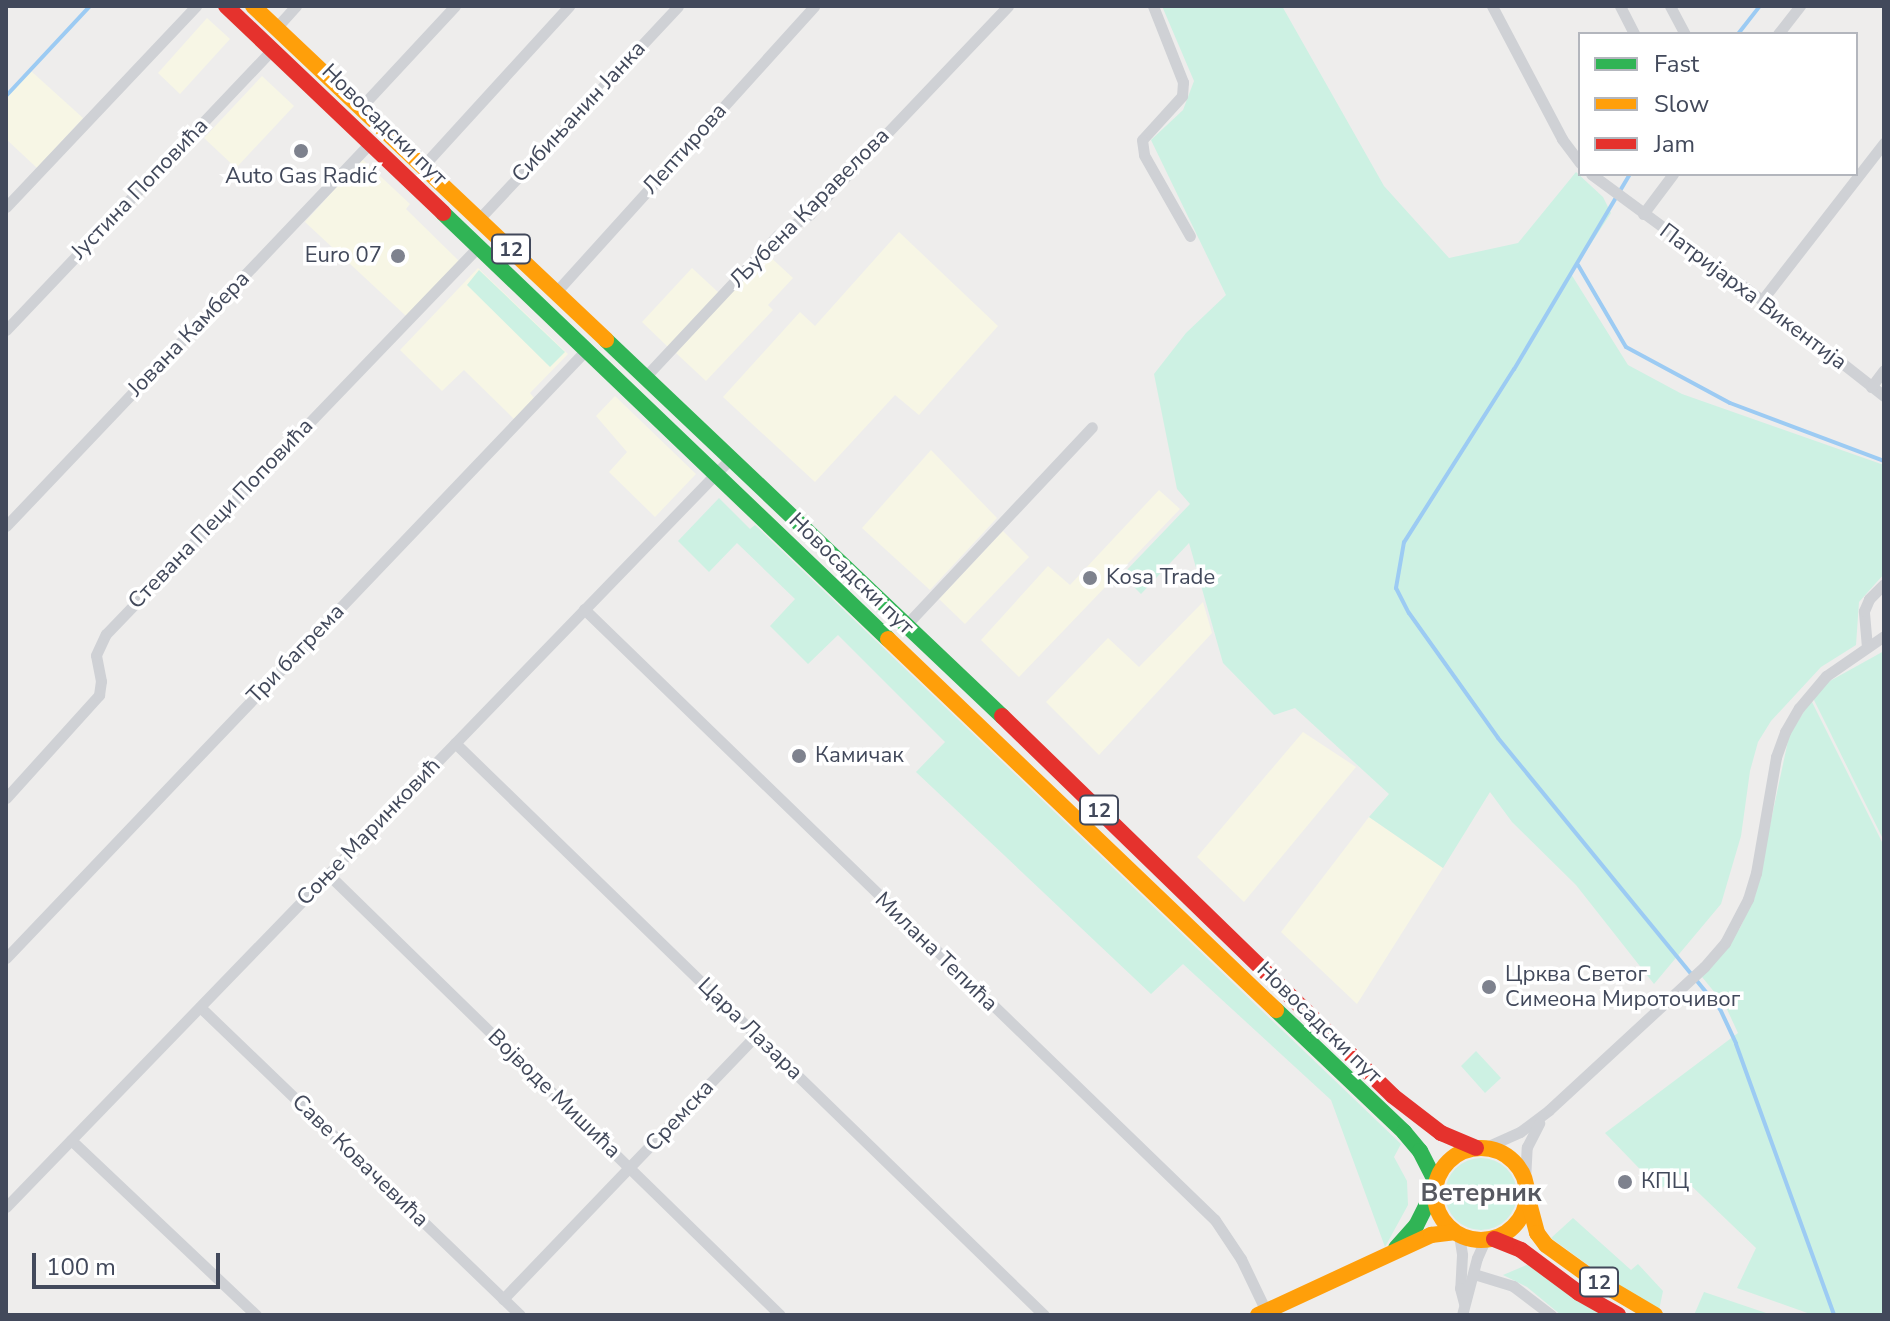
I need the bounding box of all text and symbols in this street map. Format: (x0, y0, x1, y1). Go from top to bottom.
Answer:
legend (1578, 32, 1858, 176)
street label: Сибињанин Јанка (507, 36, 651, 188)
text: Fast (1654, 48, 1699, 80)
street label: Новосадски пут (316, 59, 452, 191)
text: Slow (1654, 88, 1709, 120)
street label: Лептирова (637, 98, 733, 200)
street label: Јустина Поповића (66, 113, 214, 265)
street label: Љубена Каравелова (725, 123, 895, 293)
text: Jam (1654, 128, 1695, 160)
marker: Auto Gas Radić (292, 142, 310, 160)
place label: Auto Gas Radić (225, 164, 377, 190)
street label: Патријарха Викентија (1654, 218, 1852, 376)
road number: 12 (491, 233, 531, 265)
place label: Euro 07 (305, 243, 382, 269)
marker: Euro 07 (389, 247, 407, 265)
street label: Јована Камбера (123, 266, 255, 402)
street label: Стевана Пеци Поповића (123, 413, 319, 615)
street label: Новосадски пут (783, 508, 919, 640)
place label: Kosa Trade (1106, 565, 1215, 591)
marker: Kosa Trade (1081, 569, 1099, 587)
street label: Три багрема (242, 599, 350, 709)
place label: Камичак (815, 743, 904, 769)
marker: Камичак (790, 747, 808, 765)
street label: Соње Маринковић (292, 753, 446, 911)
road number: 12 (1079, 794, 1119, 826)
street label: Милана Тепића (869, 887, 1003, 1017)
street label: Новосадски пут (1251, 957, 1387, 1089)
place label: Црква Светог Симеона Мироточивог (1505, 961, 1740, 1012)
street label: Цара Лазара (692, 972, 808, 1086)
marker: Црква Светог Симеона Мироточивог (1480, 978, 1498, 996)
street label: Војводе Мишића (482, 1024, 626, 1164)
street label: Сремска (640, 1075, 720, 1157)
street label: Саве Ковачевића (286, 1089, 434, 1233)
place label: КПЦ (1641, 1169, 1689, 1195)
marker: КПЦ (1616, 1173, 1634, 1191)
district label: Ветерник (1421, 1177, 1541, 1209)
scale bar (36, 1237, 224, 1287)
text: 100 m (46, 1251, 116, 1283)
road number: 12 (1579, 1266, 1619, 1298)

